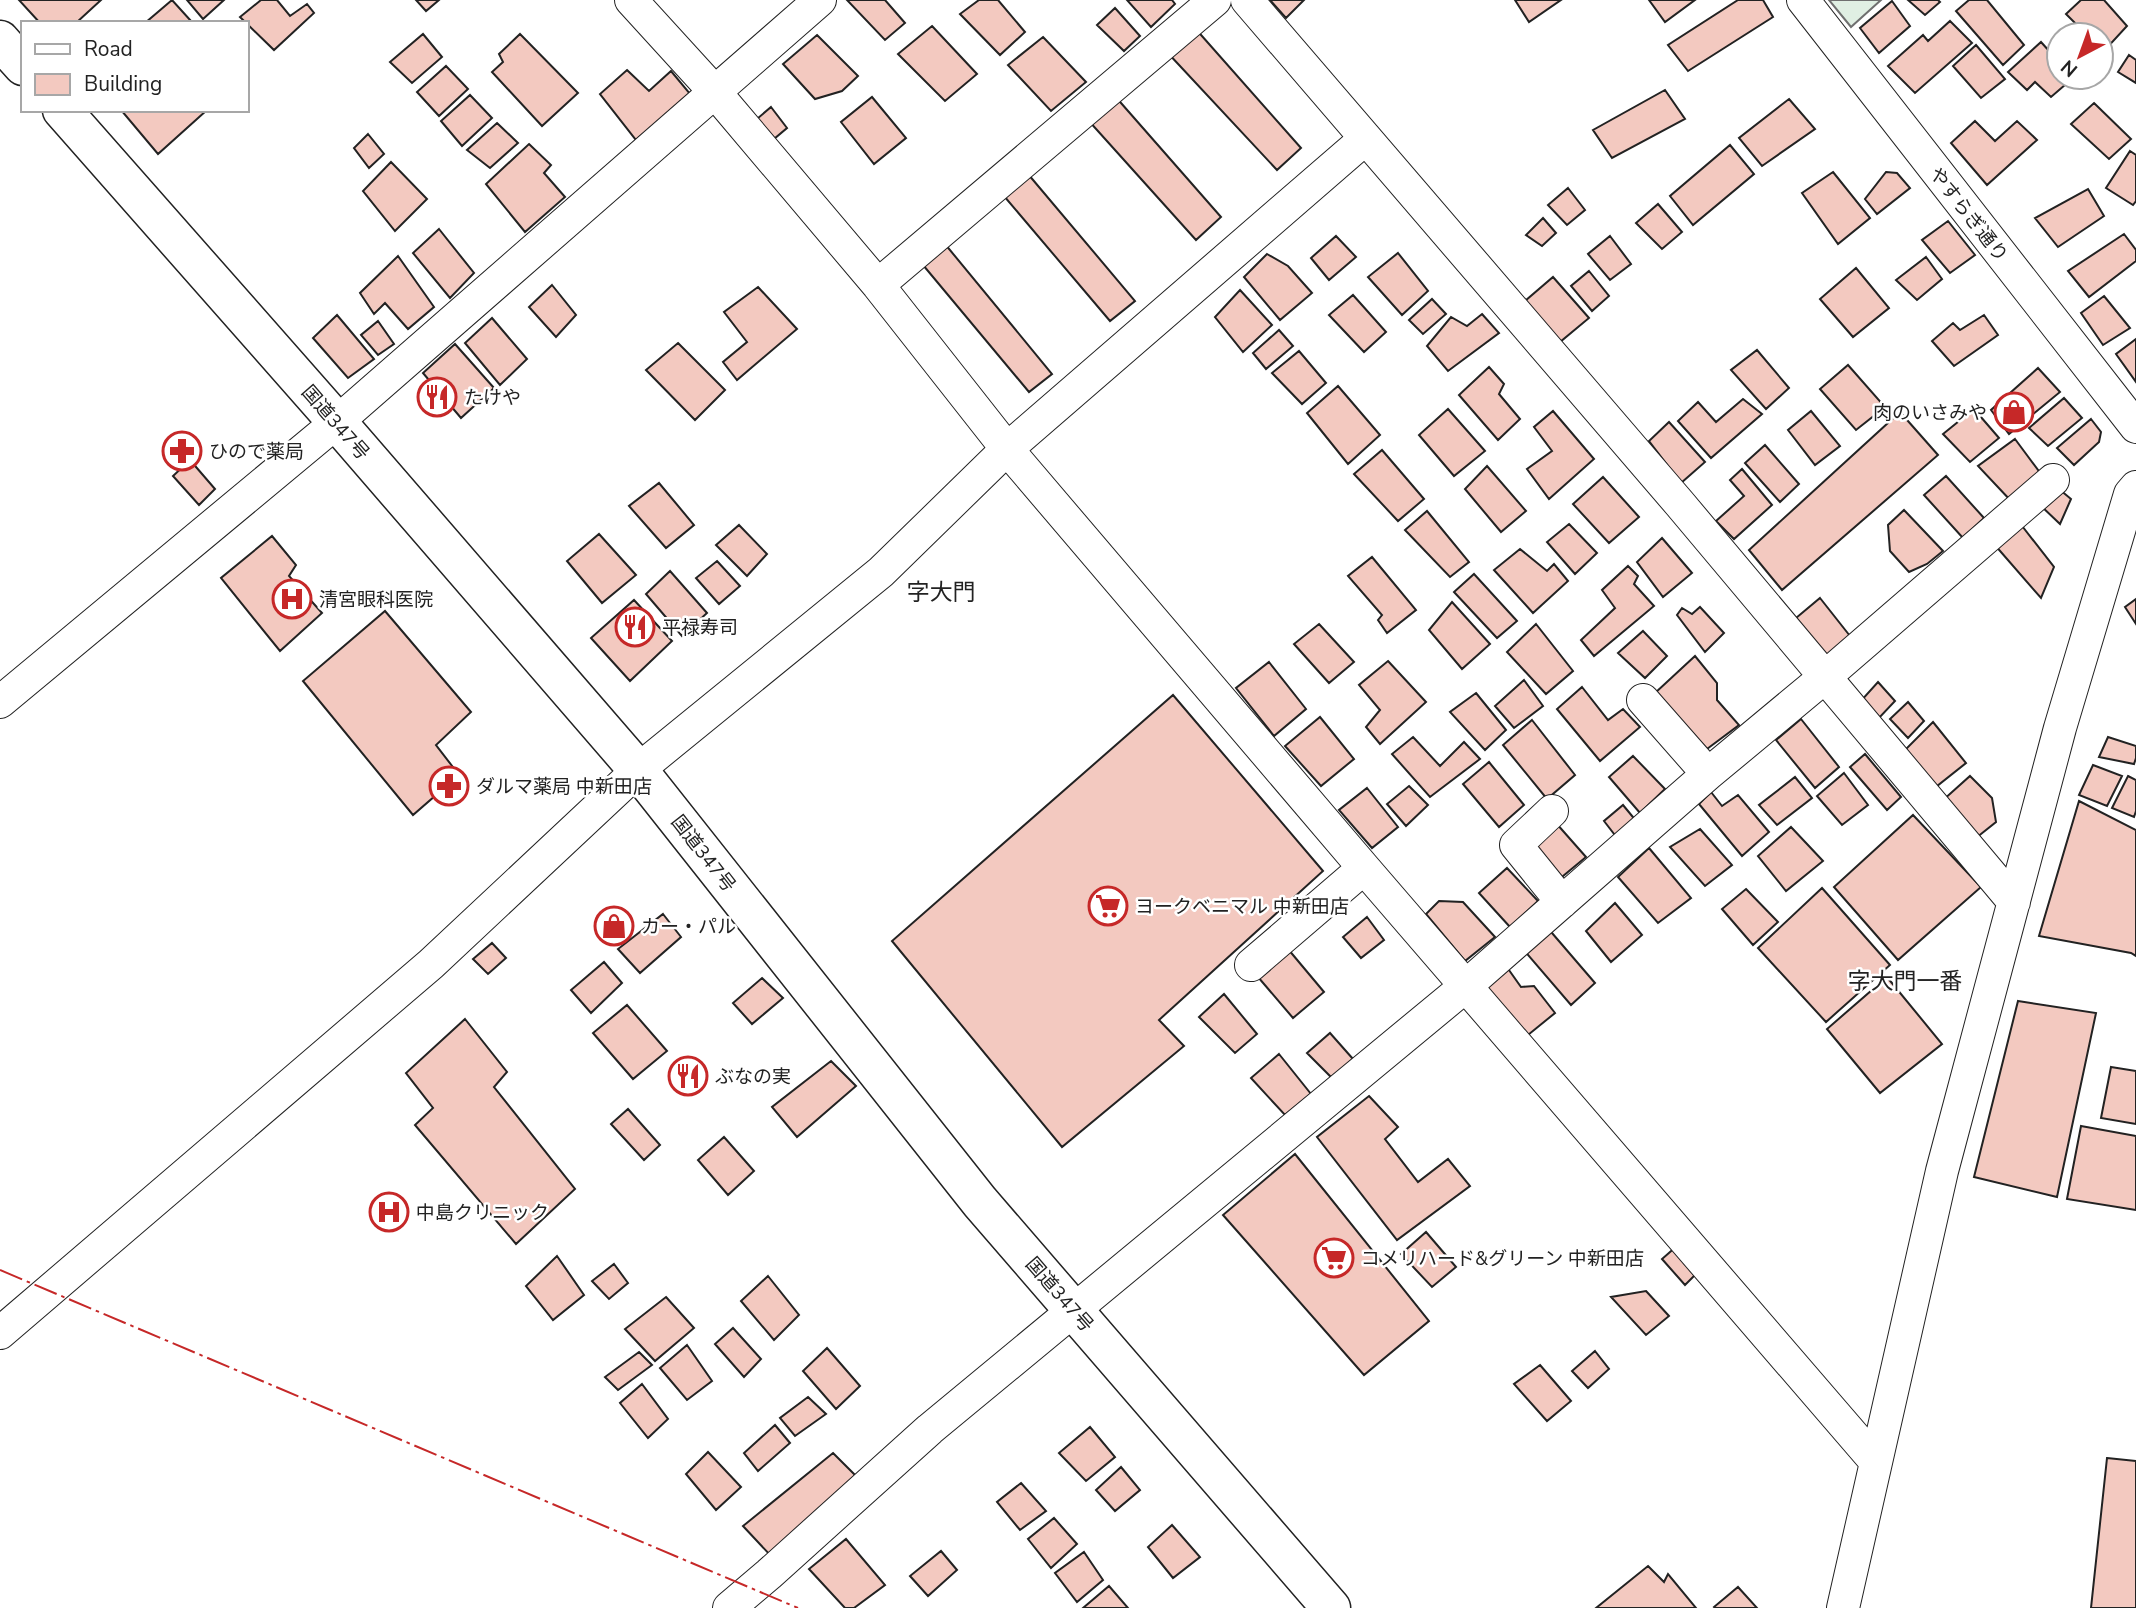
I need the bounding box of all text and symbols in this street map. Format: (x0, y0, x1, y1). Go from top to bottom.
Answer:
legend (21, 21, 248, 112)
north arrow (2045, 21, 2115, 91)
text: Road (84, 35, 133, 63)
text: N (2056, 54, 2083, 83)
text: Building (84, 70, 162, 98)
street label: やすらぎ通り (1923, 162, 2014, 268)
restaurant icon: たけや (416, 376, 458, 418)
street label: 国道347号 (296, 380, 375, 466)
place label: たけや (464, 385, 521, 411)
shop icon: 肉のいさみや (1993, 391, 2035, 433)
place label: 肉のいさみや (1873, 400, 1987, 426)
pharmacy icon: ひので薬局 (161, 430, 203, 472)
place label: ひので薬局 (209, 439, 304, 465)
district label: 字大門 (907, 577, 976, 608)
hospital icon: 清宮眼科医院 (271, 578, 313, 620)
place label: 清宮眼科医院 (319, 587, 433, 613)
restaurant icon: 平禄寿司 (614, 606, 656, 648)
place label: 平禄寿司 (662, 615, 738, 641)
pharmacy icon: ダルマ薬局 中新田店 (428, 765, 470, 807)
place label: ダルマ薬局 中新田店 (476, 774, 652, 800)
street label: 国道347号 (665, 810, 742, 898)
supermarket icon: ヨークベニマル 中新田店 (1087, 885, 1129, 927)
place label: ヨークベニマル 中新田店 (1135, 894, 1349, 920)
shop icon: カー・パル (593, 905, 635, 947)
place label: カー・パル (641, 914, 736, 940)
district label: 字大門一番 (1848, 966, 1963, 997)
restaurant icon: ぶなの実 (667, 1055, 709, 1097)
place label: ぶなの実 (715, 1064, 791, 1090)
hospital icon: 中島クリニック (368, 1191, 410, 1233)
place label: 中島クリニック (416, 1200, 549, 1226)
supermarket icon: コメリハード&グリーン 中新田店 (1313, 1237, 1355, 1279)
place label: コメリハード&グリーン 中新田店 (1361, 1246, 1644, 1272)
street label: 国道347号 (1020, 1252, 1099, 1338)

